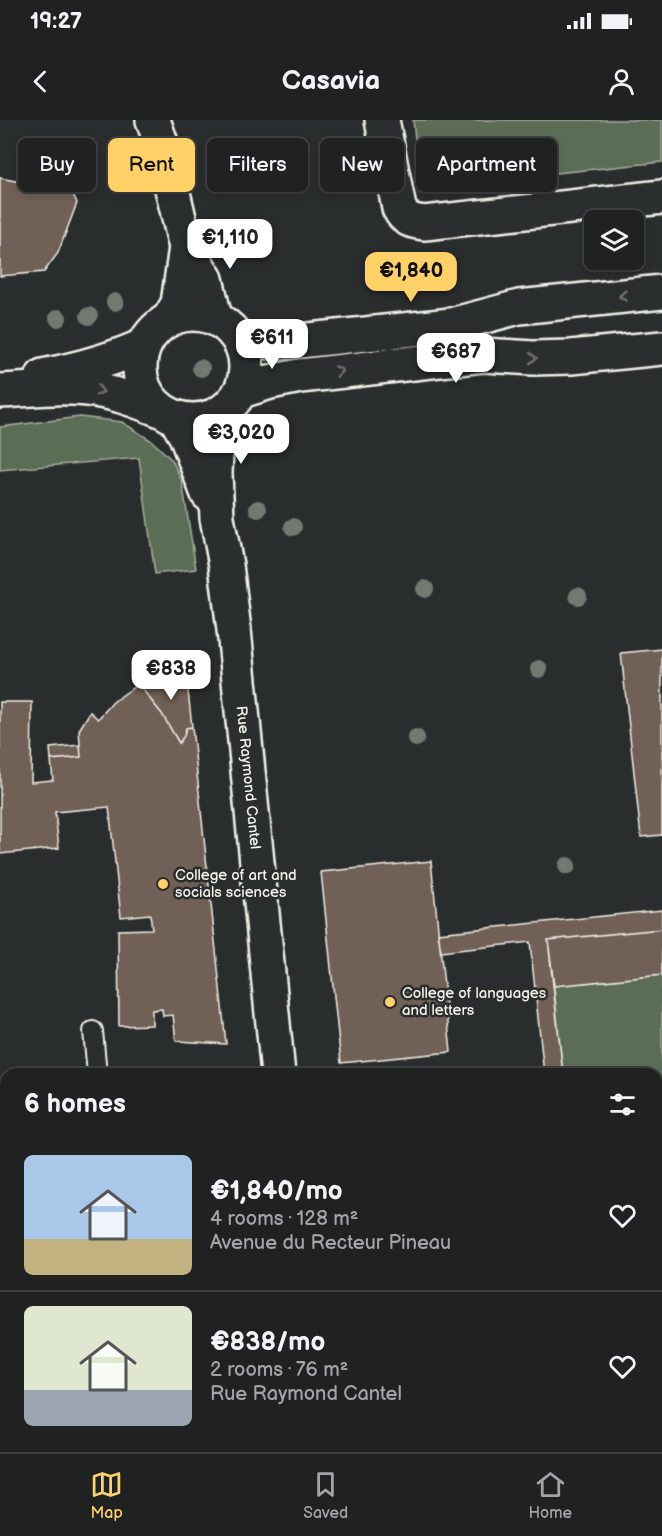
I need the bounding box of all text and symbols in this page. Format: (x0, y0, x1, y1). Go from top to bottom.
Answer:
text: 19:27 (30, 8, 82, 35)
icon: back (24, 65, 57, 98)
text: Casavia (282, 65, 380, 97)
icon: person (605, 65, 638, 98)
chip: Buy (18, 138, 96, 192)
chip: Rent (108, 138, 195, 192)
chip: Filters (207, 138, 308, 192)
chip: New (320, 138, 404, 192)
chip: Apartment (416, 138, 557, 192)
map controls (584, 210, 644, 270)
button: layers (584, 210, 644, 270)
pin: €1,110 (181, 219, 279, 270)
text: €1,110 (201, 226, 259, 250)
pin: €1,840 (362, 252, 460, 303)
text: €1,840 (379, 259, 443, 283)
one-way arrow (618, 289, 627, 302)
pin: €611 (236, 319, 308, 370)
text: €611 (250, 326, 294, 350)
pin: €687 (420, 333, 492, 384)
text: €687 (431, 340, 481, 364)
one-way arrow (529, 352, 538, 364)
one-way arrow (334, 365, 344, 378)
one-way arrow (95, 384, 105, 397)
pin: €3,020 (192, 414, 290, 465)
text: €3,020 (207, 421, 275, 445)
pin: €838 (135, 650, 207, 701)
text: €838 (146, 657, 196, 681)
street label: Rue Raymond Cantel (232, 705, 265, 850)
place label: College of art and socials sciences (175, 866, 297, 902)
marker: College of art and socials sciences (156, 877, 170, 891)
place label: College of languages and letters (402, 984, 547, 1020)
marker: College of languages and letters (383, 995, 397, 1009)
icon: filters (606, 1088, 639, 1121)
text: 6 homes (24, 1089, 126, 1120)
text: €1,840/mo (210, 1176, 343, 1207)
icon: home (72, 1179, 144, 1251)
icon: heart (606, 1199, 639, 1232)
text: 4 rooms · 128 m² (210, 1207, 358, 1231)
text: Avenue du Recteur Pineau (210, 1231, 451, 1255)
text: €838/mo (210, 1327, 325, 1358)
icon: home (72, 1330, 144, 1402)
icon: heart (606, 1350, 639, 1383)
text: 2 rooms · 76 m² (210, 1358, 348, 1382)
text: Rue Raymond Cantel (210, 1382, 402, 1406)
tab: Map (90, 1468, 123, 1523)
tab: Saved (303, 1468, 348, 1523)
tab: Home (528, 1468, 572, 1523)

